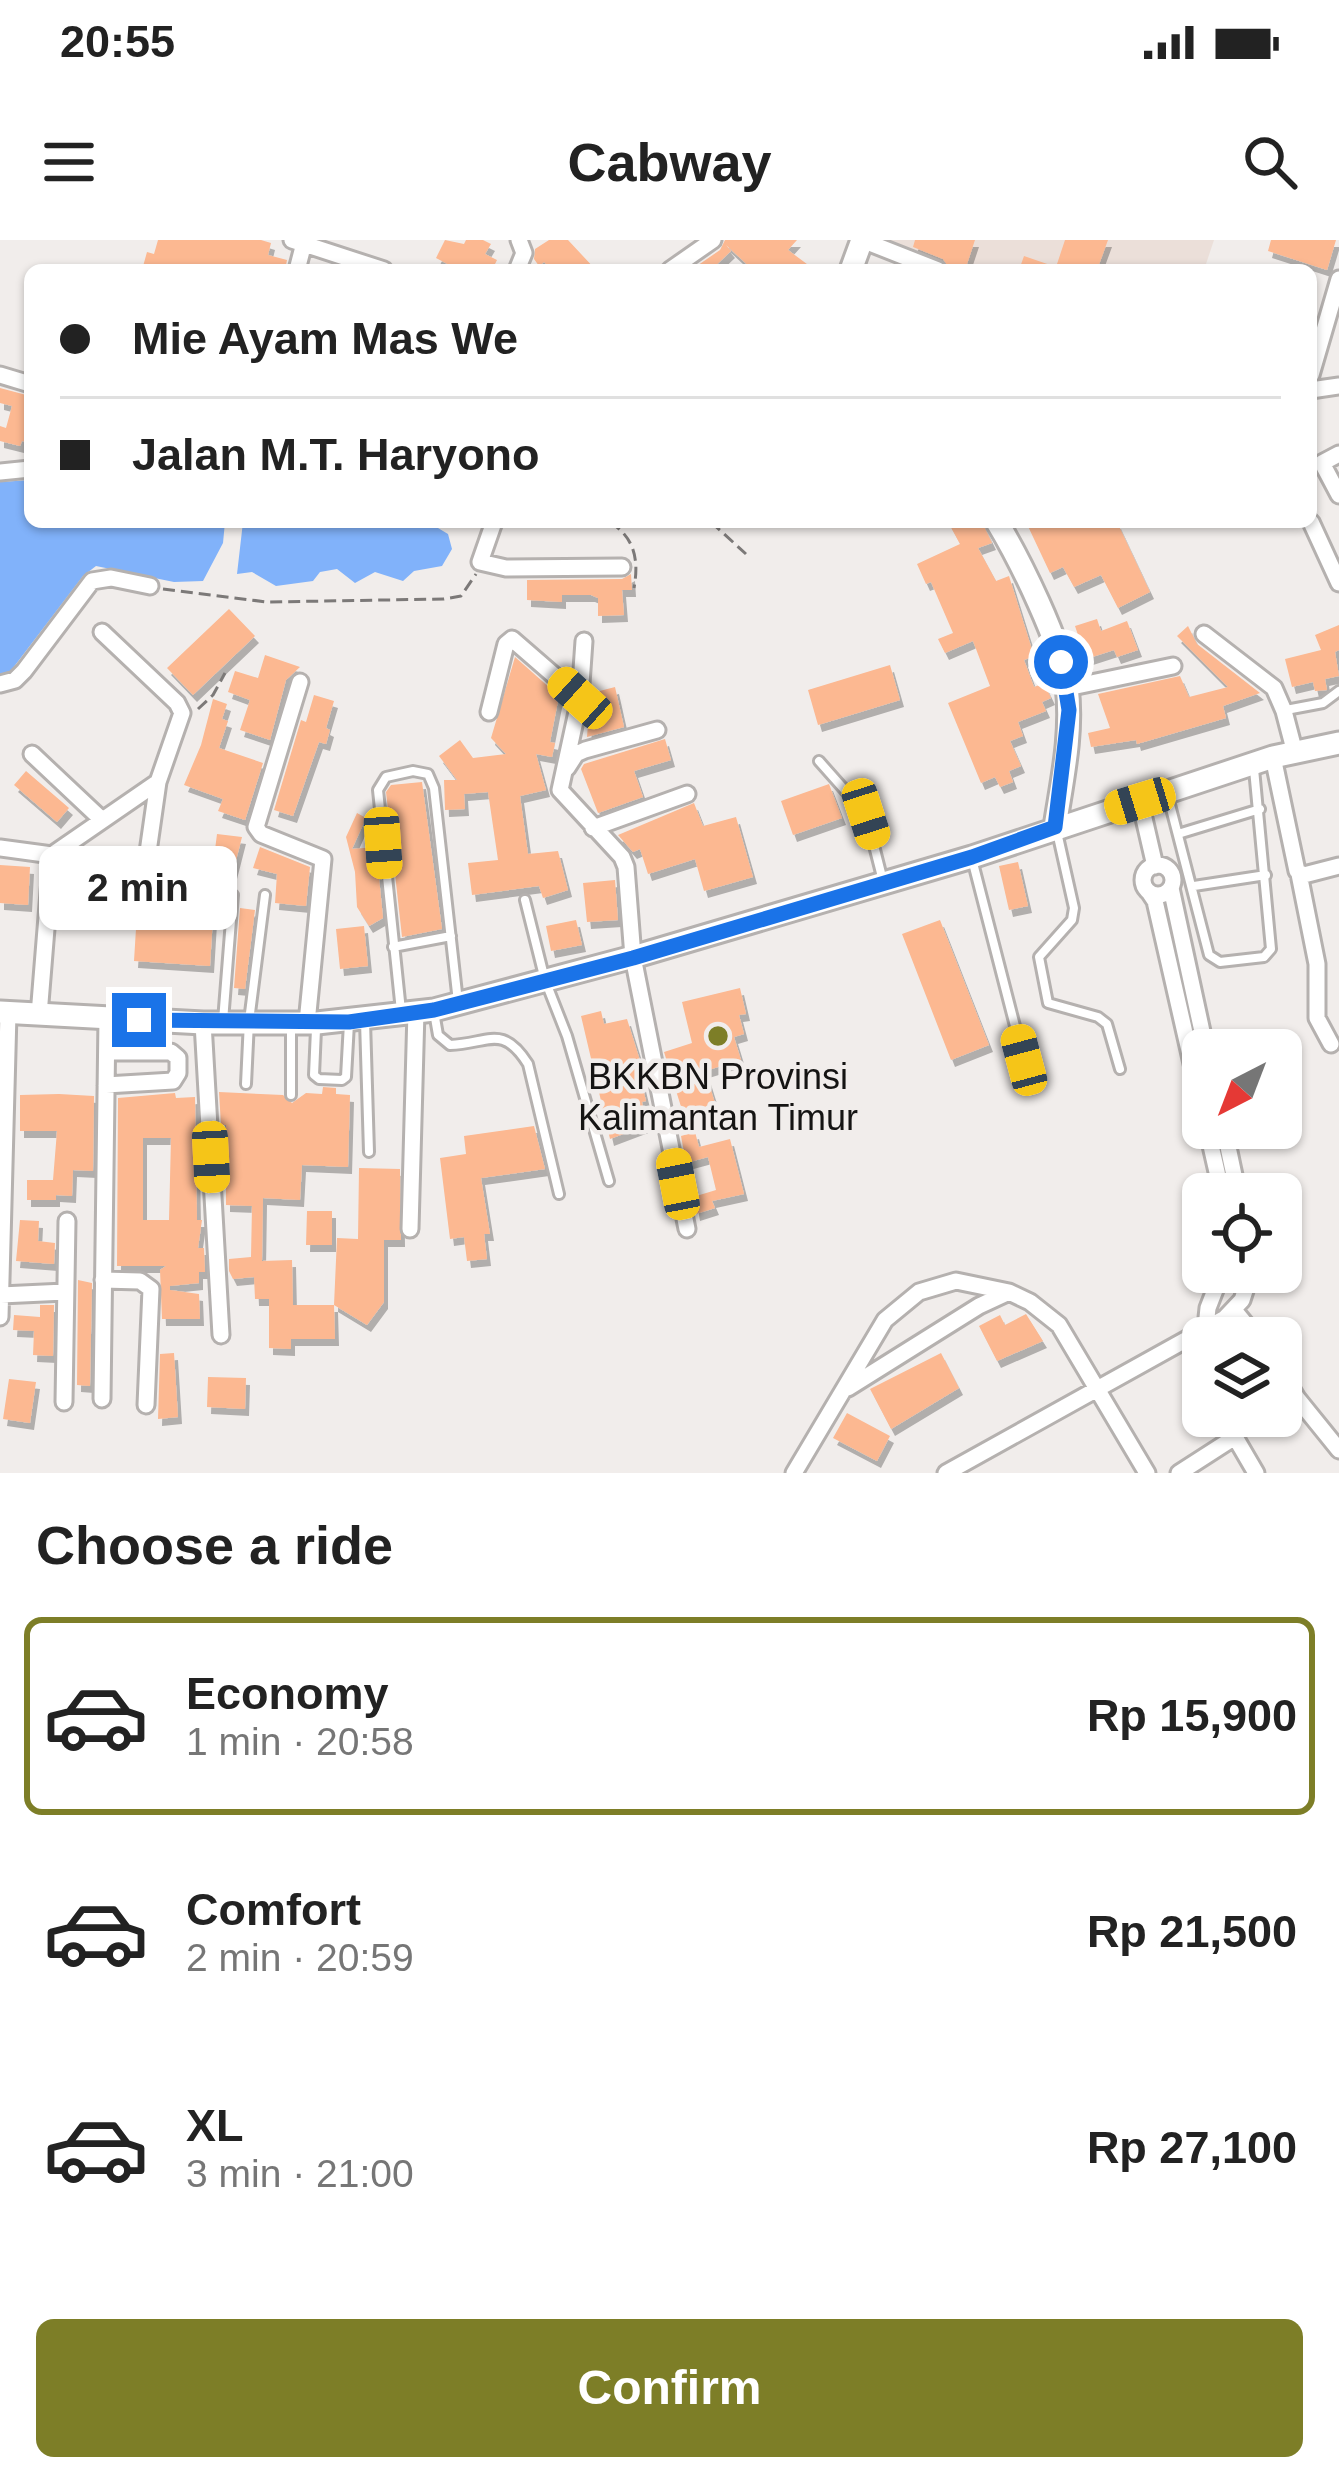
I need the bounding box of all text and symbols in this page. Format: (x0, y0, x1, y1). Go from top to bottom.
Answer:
text: 20:55 (60, 16, 175, 67)
icon: menu (36, 129, 102, 195)
icon: search (1237, 129, 1303, 195)
text: Cabway (567, 132, 772, 192)
text: Mie Ayam Mas We (132, 313, 518, 364)
text: Jalan M.T. Haryono (132, 429, 540, 480)
route start (1034, 635, 1088, 689)
car (541, 661, 619, 735)
car (1100, 773, 1180, 829)
car (838, 774, 894, 854)
car (363, 806, 403, 880)
callout: 2 min (40, 846, 238, 930)
text: 2 min (87, 866, 189, 909)
route end (112, 993, 166, 1047)
car (997, 1021, 1051, 1099)
marker: BKKBN Provinsi Kalimantan Timur (705, 1023, 731, 1049)
north arrow (1182, 1029, 1302, 1149)
map controls (1182, 1029, 1302, 1437)
place label: BKKBN Provinsi Kalimantan Timur (578, 1056, 858, 1138)
car (191, 1120, 231, 1194)
car (653, 1145, 703, 1223)
button: locate (1182, 1173, 1302, 1293)
button: layers (1182, 1317, 1302, 1437)
text: Choose a ride (36, 1515, 393, 1575)
icon: car (42, 1662, 150, 1770)
text: Economy (186, 1668, 389, 1719)
text: Rp 15,900 (1087, 1690, 1297, 1741)
text: 1 min · 20:58 (186, 1720, 414, 1763)
icon: car (42, 1878, 150, 1986)
text: Comfort (186, 1884, 361, 1935)
text: Rp 21,500 (1087, 1906, 1297, 1957)
text: 2 min · 20:59 (186, 1936, 414, 1979)
icon: car (42, 2094, 150, 2202)
text: XL (186, 2100, 244, 2151)
text: Rp 27,100 (1087, 2122, 1297, 2173)
text: 3 min · 21:00 (186, 2152, 414, 2195)
button: Confirm (36, 2319, 1303, 2457)

